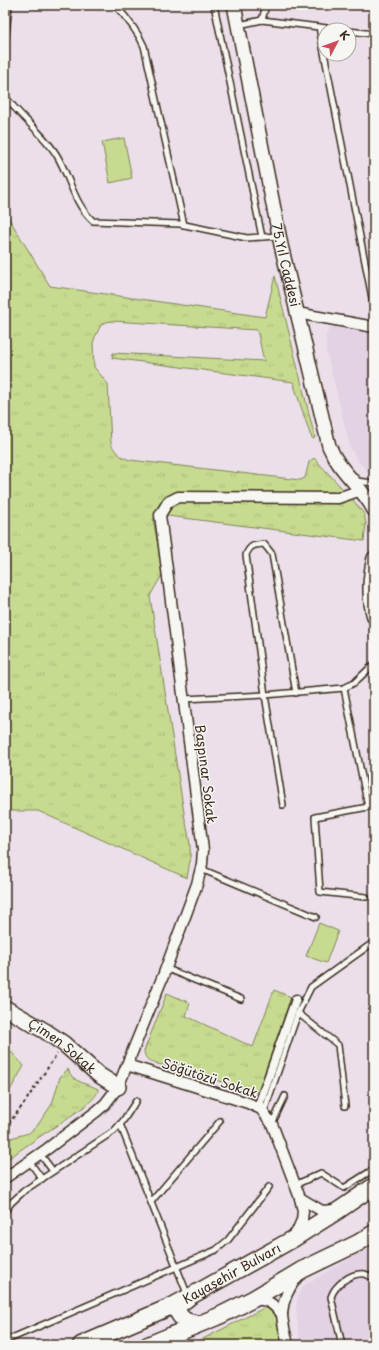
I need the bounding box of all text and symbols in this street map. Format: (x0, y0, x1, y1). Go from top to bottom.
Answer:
north arrow (317, 22, 357, 62)
text: K (336, 26, 354, 44)
street label: 75.Yıl Caddesi (268, 221, 305, 308)
street label: Başpınar Sokak (191, 723, 222, 825)
street label: Çimen Sokak (25, 1013, 102, 1078)
street label: Söğütözü Sokak (160, 1053, 261, 1102)
street label: Kayaşehir Bulvarı (179, 1238, 284, 1308)

